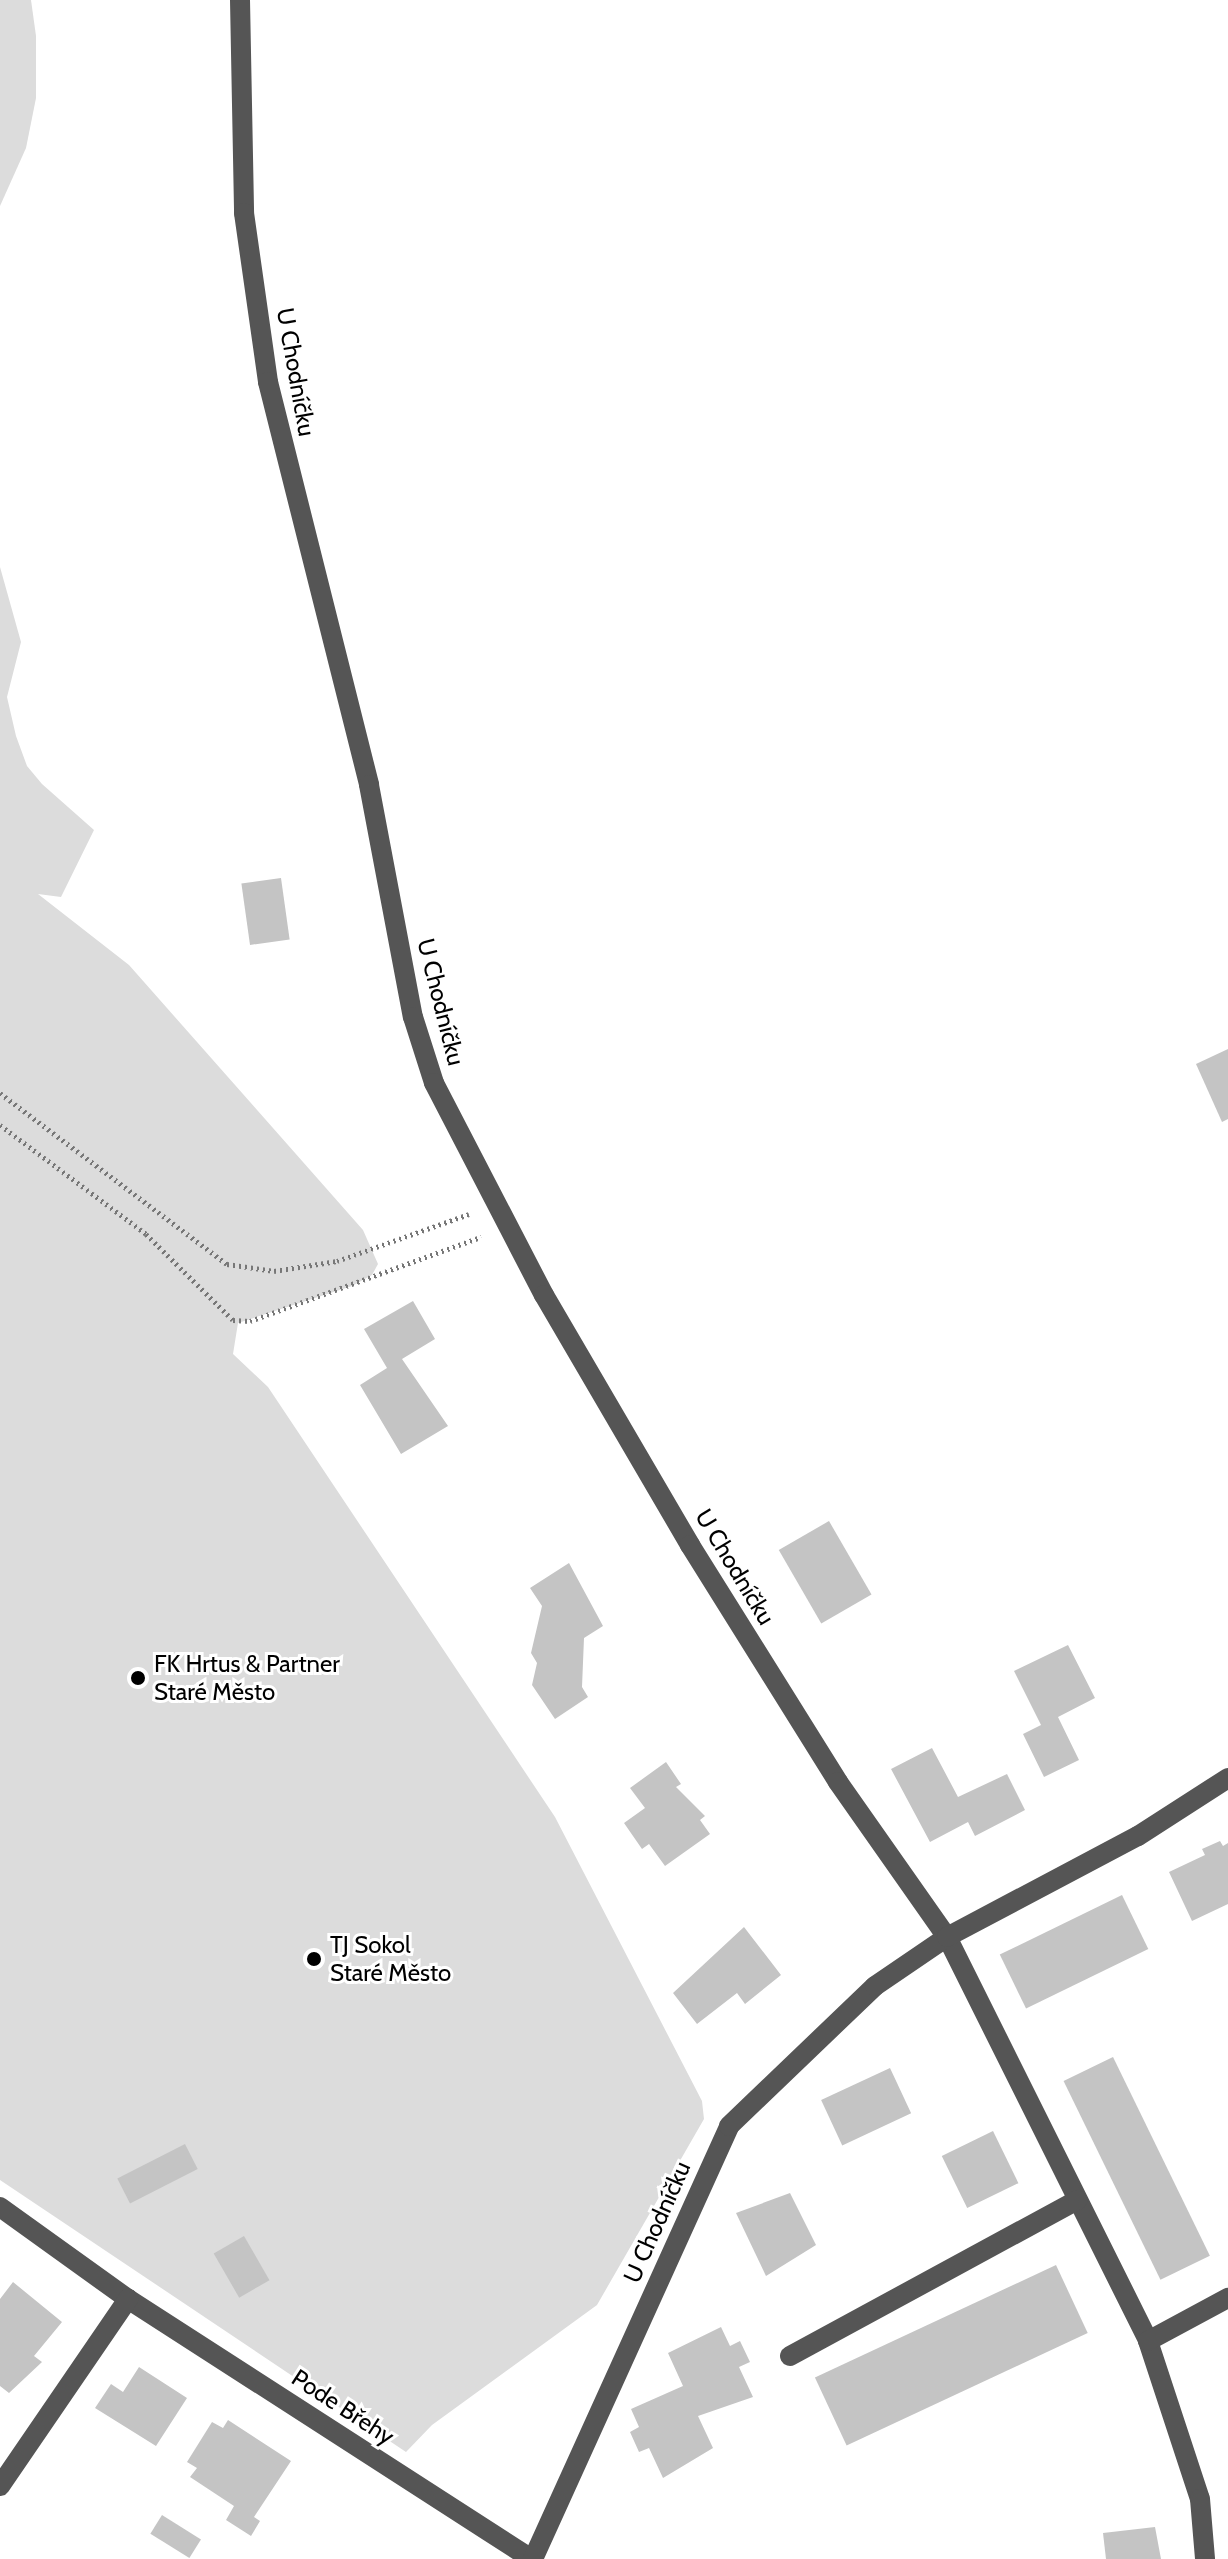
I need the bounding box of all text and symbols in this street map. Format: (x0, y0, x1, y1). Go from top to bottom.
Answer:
street label: U Chodníčku (271, 306, 321, 438)
street label: U Chodníčku (411, 936, 471, 1068)
street label: U Chodníčku (689, 1504, 781, 1630)
place label: FK Hrtus & Partner Staré Město (154, 1650, 340, 1706)
marker: FK Hrtus & Partner Staré Město (129, 1669, 147, 1687)
place label: TJ Sokol Staré Město (330, 1931, 451, 1987)
marker: TJ Sokol Staré Město (305, 1950, 323, 1968)
street label: U Chodníčku (617, 2157, 697, 2287)
street label: Pode Břehy (286, 2363, 400, 2451)

